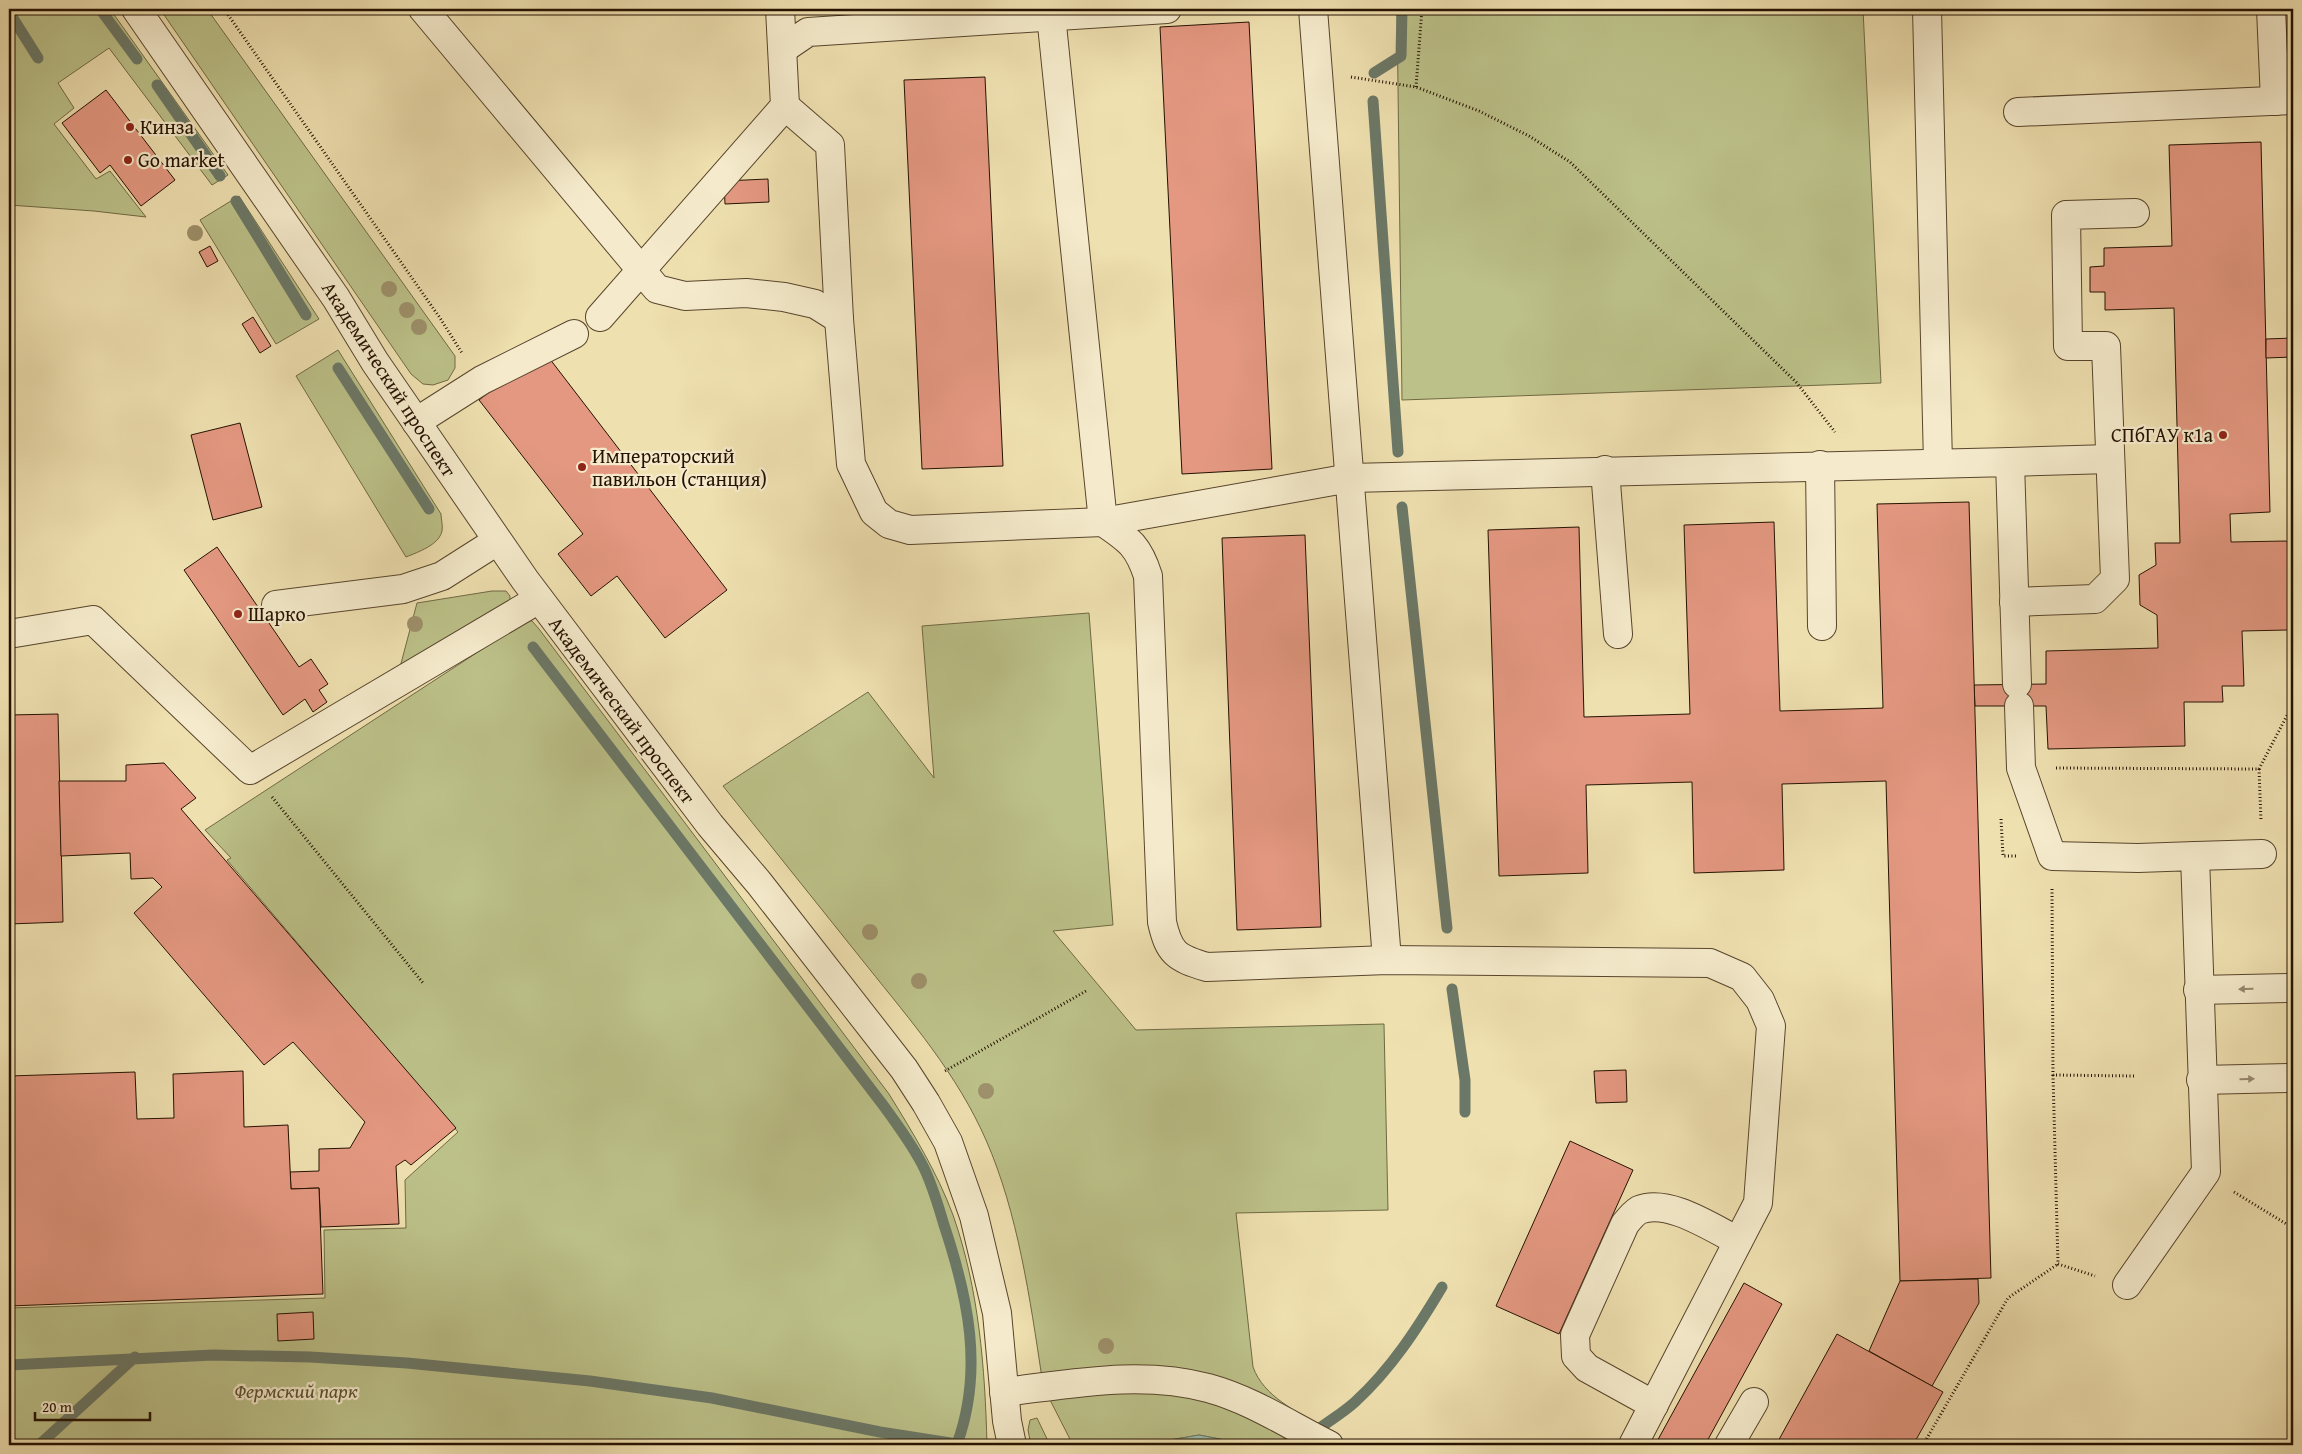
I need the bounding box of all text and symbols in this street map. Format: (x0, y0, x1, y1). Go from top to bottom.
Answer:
place label: Кинза (140, 112, 194, 141)
marker: Кинза (124, 121, 136, 133)
place label: Go market (138, 145, 225, 174)
marker: Go market (122, 154, 134, 166)
street label: Академический проспект (315, 275, 464, 483)
place label: СПбГАУ к1а (2111, 420, 2213, 449)
marker: СПбГАУ к1а (2217, 429, 2229, 441)
place label: Императорский павильон (станция) (592, 441, 767, 493)
marker: Императорский павильон (станция) (576, 461, 588, 473)
place label: Шарко (248, 599, 306, 628)
marker: Шарко (232, 608, 244, 620)
street label: Академический проспект (542, 610, 703, 810)
one-way arrow (2238, 985, 2254, 993)
one-way arrow (2240, 1075, 2256, 1083)
park label: Фермский парк (234, 1376, 358, 1405)
scale bar (35, 1389, 150, 1421)
text: 20 m (42, 1396, 73, 1417)

